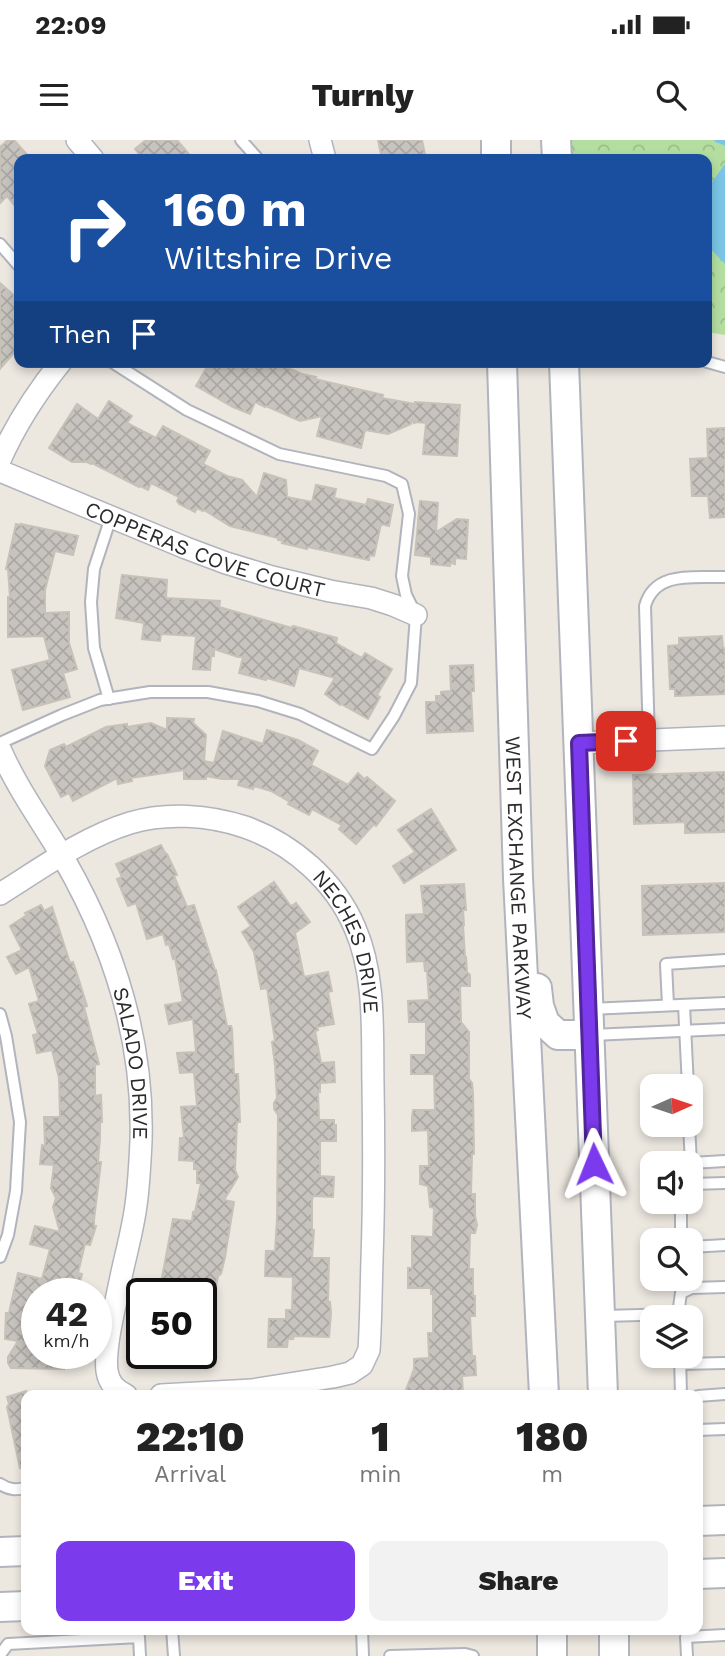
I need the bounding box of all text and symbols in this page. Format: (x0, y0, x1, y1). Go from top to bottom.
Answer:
text: 22:09 (35, 10, 107, 40)
icon: menu (35, 76, 73, 114)
text: Turnly (312, 76, 413, 114)
icon: search (652, 76, 690, 114)
text: 160 m (164, 180, 307, 238)
icon: right (49, 182, 140, 273)
text: Wiltshire Drive (164, 239, 393, 277)
icon: arrive (125, 315, 163, 353)
text: Then (49, 319, 111, 349)
street label: COPPERAS COVE COURT (82, 495, 328, 602)
pin (596, 711, 656, 771)
icon: arrive (607, 722, 645, 760)
street label: WEST EXCHANGE PARKWAY (501, 736, 538, 1020)
street label: NECHES DRIVE (308, 864, 384, 1014)
street label: SALADO DRIVE (108, 984, 154, 1140)
north arrow (640, 1074, 704, 1138)
map controls (640, 1074, 703, 1368)
position arrow (557, 1127, 631, 1201)
button: sound (640, 1151, 703, 1214)
button: search (640, 1228, 703, 1291)
speed limit sign: 50 (126, 1278, 217, 1369)
text: 42 (45, 1293, 88, 1335)
button: layers (640, 1305, 703, 1368)
text: km/h (43, 1330, 90, 1351)
text: 22:10 (135, 1412, 245, 1461)
text: 1 (371, 1412, 390, 1461)
text: 180 (516, 1412, 589, 1461)
text: Arrival (154, 1461, 226, 1488)
text: min (359, 1461, 402, 1488)
text: m (541, 1461, 563, 1488)
button: Exit (56, 1541, 355, 1621)
button: Share (369, 1541, 668, 1621)

